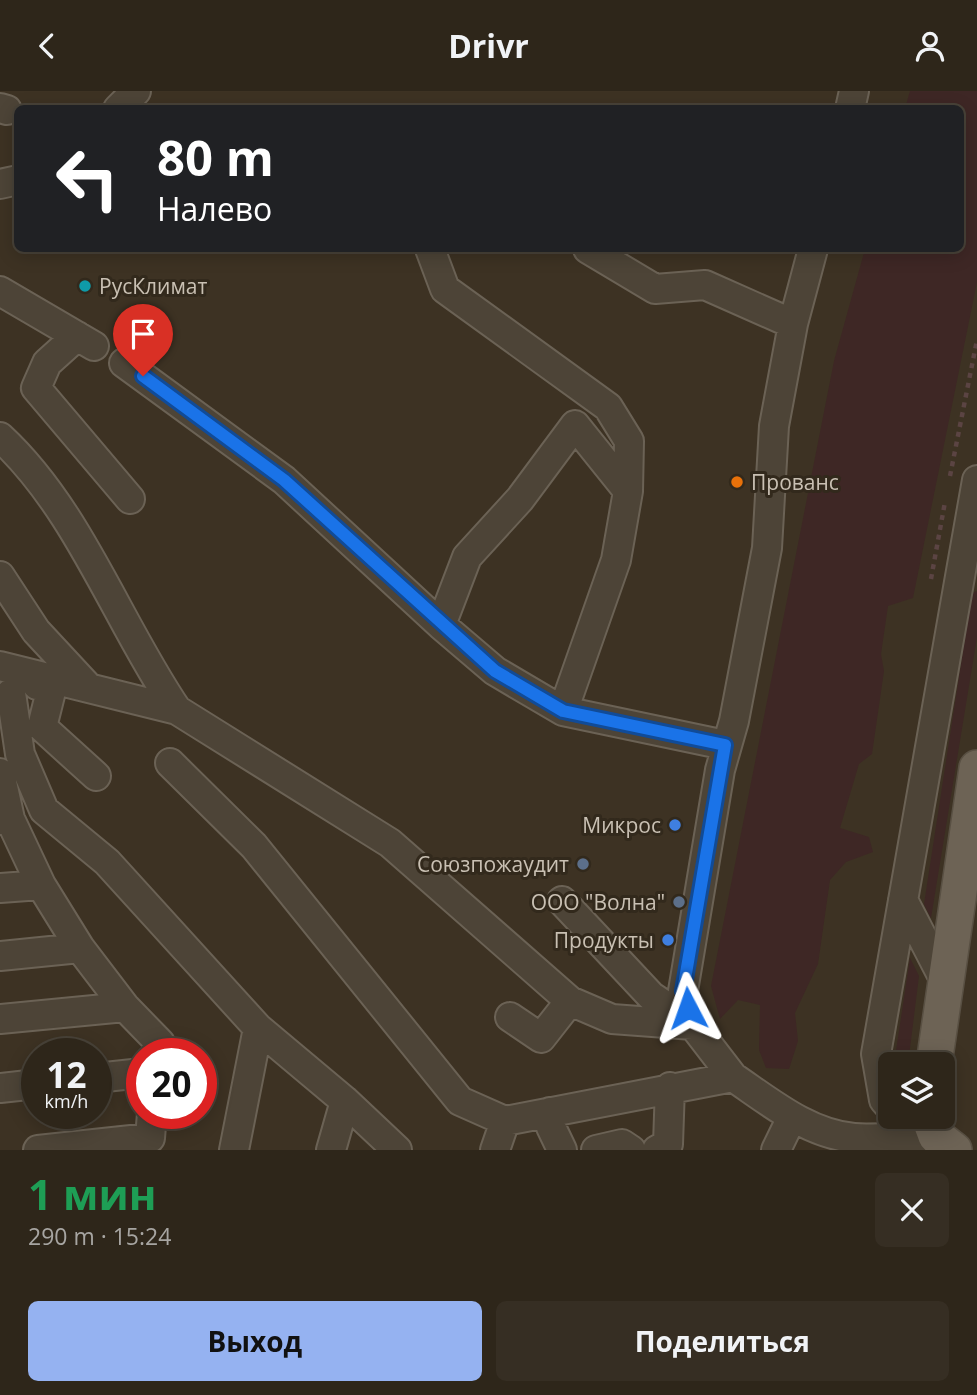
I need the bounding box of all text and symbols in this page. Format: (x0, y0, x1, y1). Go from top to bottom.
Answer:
text: Drivr (448, 24, 529, 67)
icon: back (28, 27, 66, 65)
icon: person (911, 27, 949, 65)
text: 80 m (157, 124, 274, 190)
icon: left (42, 133, 133, 224)
text: Налево (157, 187, 272, 230)
place label: РусКлимат (99, 272, 207, 300)
marker: РусКлимат (77, 278, 93, 294)
pin (113, 304, 173, 376)
icon: arrive (124, 315, 162, 353)
place label: Прованс (751, 468, 839, 496)
marker: Прованс (729, 474, 745, 490)
place label: Микрос (582, 811, 661, 839)
marker: Микрос (667, 817, 683, 833)
place label: Союзпожаудит (417, 850, 569, 878)
marker: Союзпожаудит (575, 856, 591, 872)
place label: ООО "Волна" (531, 888, 665, 916)
marker: ООО "Волна" (671, 894, 687, 910)
place label: Продукты (554, 926, 654, 954)
marker: Продукты (660, 932, 676, 948)
position arrow (651, 971, 725, 1045)
speed limit sign: 20 (126, 1038, 217, 1129)
text: 12 (46, 1051, 87, 1098)
map controls (878, 1052, 955, 1129)
button: layers (878, 1052, 955, 1129)
text: km/h (45, 1089, 88, 1113)
text: 1 мин (28, 1165, 156, 1222)
button: close (875, 1173, 949, 1247)
text: 290 m · 15:24 (28, 1220, 171, 1252)
button: Выход (28, 1301, 482, 1381)
button: Поделиться (496, 1301, 949, 1381)

